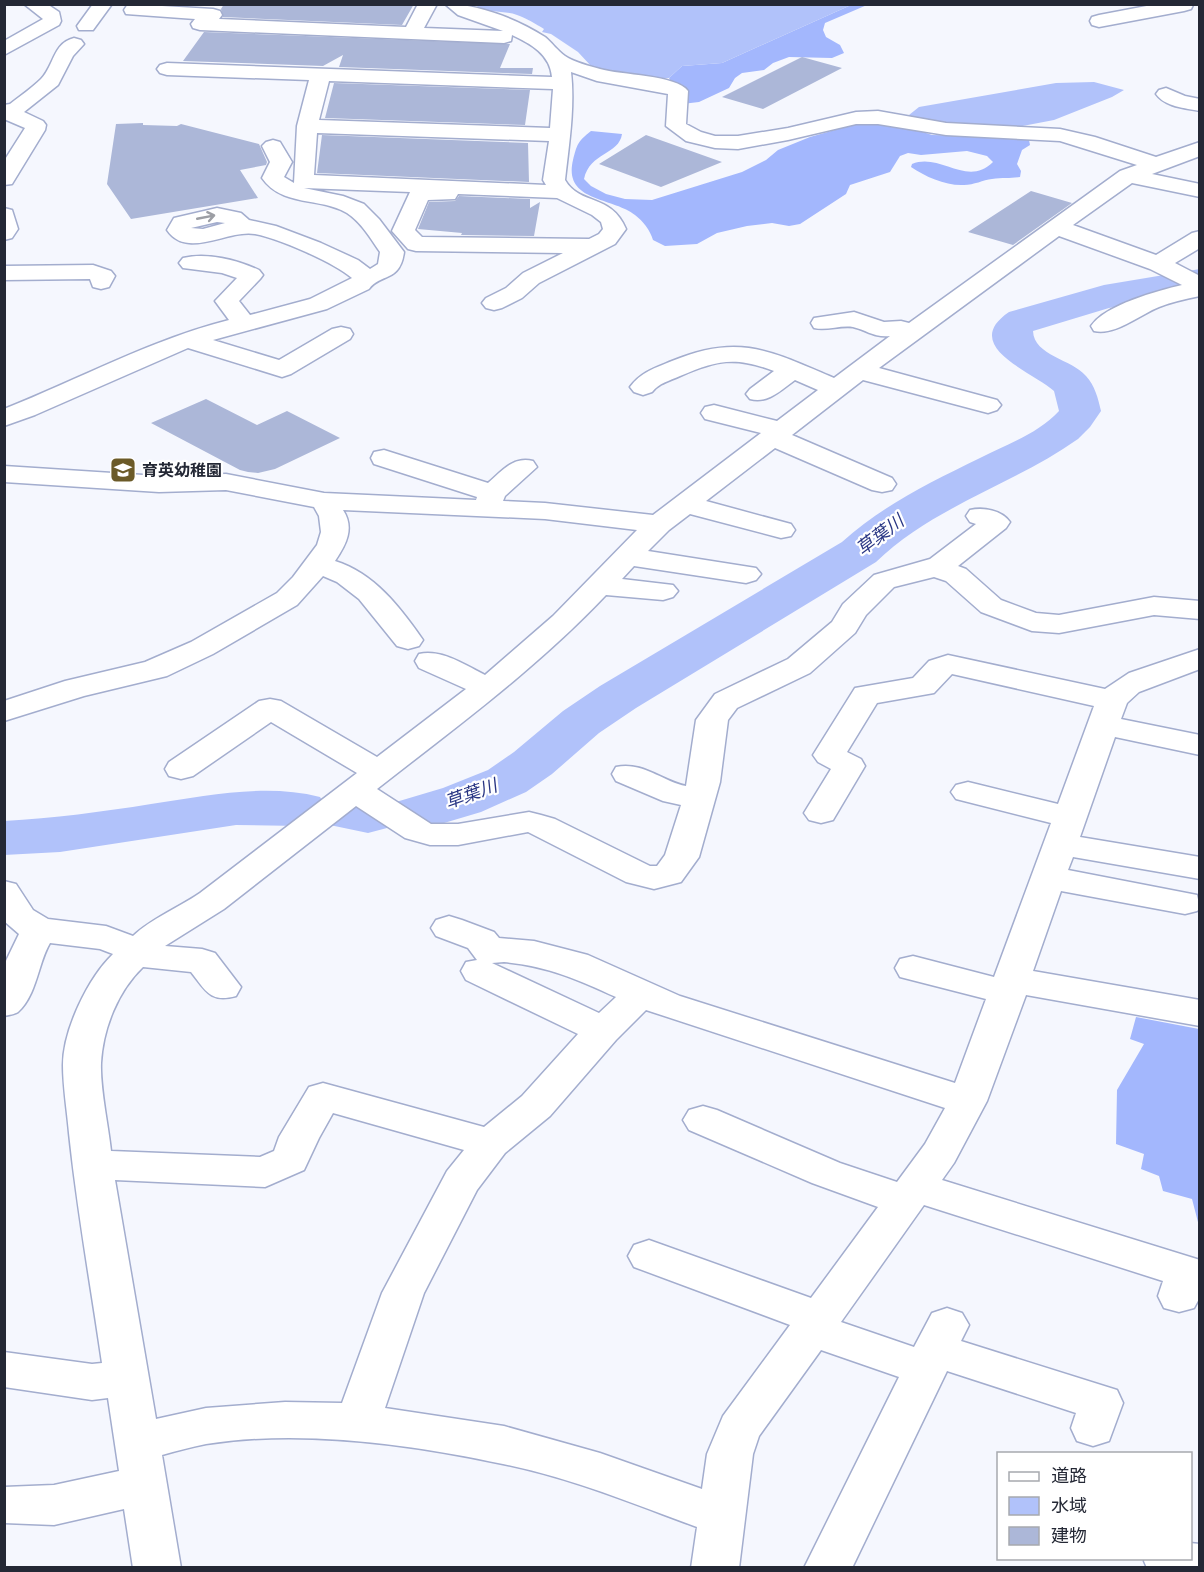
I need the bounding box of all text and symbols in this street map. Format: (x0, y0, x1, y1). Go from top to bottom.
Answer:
one-way arrow (196, 211, 215, 222)
school or university icon: 育英幼稚園 (108, 455, 138, 485)
place label: 育英幼稚園 (142, 459, 222, 481)
water label: 草葉川 (851, 507, 910, 560)
water label: 草葉川 (441, 772, 502, 814)
legend (997, 1452, 1192, 1560)
text: 道路 (1051, 1463, 1087, 1487)
text: 水域 (1051, 1493, 1087, 1517)
text: 建物 (1051, 1523, 1087, 1547)

